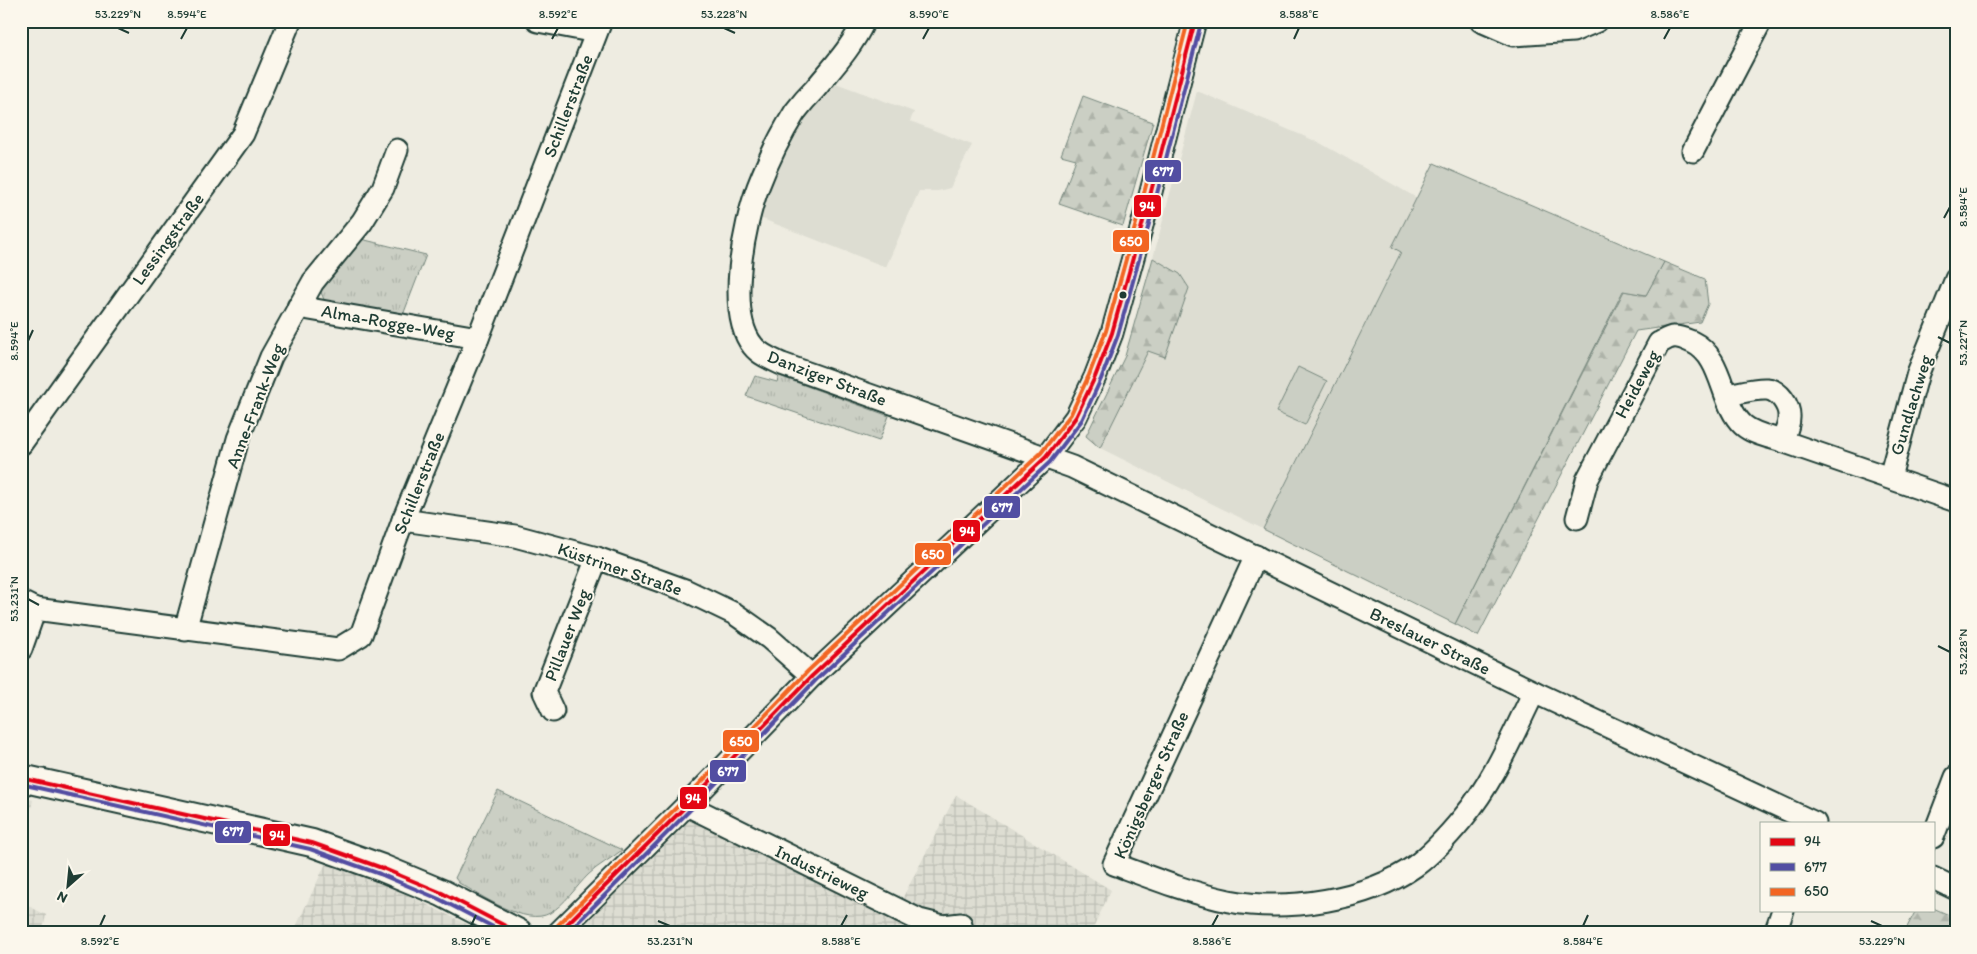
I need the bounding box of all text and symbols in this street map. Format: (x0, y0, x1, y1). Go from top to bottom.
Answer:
text: 53.229°N (95, 7, 141, 21)
text: 8.594°E (167, 7, 207, 21)
text: 8.592°E (539, 7, 578, 21)
text: 53.228°N (701, 7, 747, 21)
text: 8.590°E (909, 7, 949, 21)
text: 8.588°E (1279, 7, 1319, 21)
text: 8.586°E (1651, 7, 1690, 21)
street label: Schillerstraße (538, 51, 598, 161)
line badge: 677 (1144, 159, 1182, 183)
text: 677 (1152, 163, 1174, 180)
text: 8.584°E (1956, 187, 1970, 227)
street label: Lessingstraße (127, 189, 209, 289)
line badge: 94 (1133, 194, 1162, 218)
text: 94 (1139, 198, 1155, 215)
line badge: 650 (1112, 229, 1150, 253)
text: 650 (1119, 233, 1143, 250)
unlabelled marker (1118, 290, 1128, 300)
street label: Alma-Rogge-Weg (320, 299, 457, 345)
text: 53.227°N (1956, 320, 1970, 366)
text: 8.594°E (7, 321, 21, 361)
street label: Anne-Frank-Weg (221, 340, 289, 472)
street label: Danziger Straße (764, 345, 890, 411)
street label: Heideweg (1610, 345, 1665, 422)
street label: Gundlachweg (1885, 351, 1937, 458)
street label: Schillerstraße (388, 429, 450, 537)
line badge: 677 (983, 495, 1021, 519)
text: 677 (991, 499, 1013, 516)
line badge: 94 (952, 519, 981, 543)
text: 94 (959, 523, 975, 540)
street label: Küstriner Straße (555, 537, 685, 601)
line badge: 650 (914, 542, 952, 566)
text: 650 (921, 546, 945, 563)
text: 53.231°N (7, 576, 21, 622)
street label: Pillauer Weg (539, 585, 595, 684)
street label: Breslauer Straße (1366, 602, 1494, 680)
text: 53.228°N (1956, 629, 1970, 675)
street label: Königsberger Straße (1109, 708, 1193, 862)
line badge: 650 (722, 729, 760, 753)
text: 650 (729, 733, 753, 750)
line badge: 677 (709, 759, 747, 783)
text: 677 (717, 763, 739, 780)
line badge: 94 (679, 786, 708, 810)
text: 94 (685, 790, 701, 807)
line badge: 677 (214, 820, 252, 844)
legend (1760, 822, 1934, 912)
text: 677 (222, 823, 244, 840)
line badge: 94 (262, 823, 291, 847)
text: 94 (269, 827, 285, 844)
text: 94 (1804, 832, 1821, 850)
street label: Industrieweg (772, 840, 873, 904)
text: 677 (1804, 858, 1827, 876)
north arrow (42, 862, 92, 912)
text: 650 (1804, 882, 1829, 900)
text: N (54, 887, 70, 907)
text: 8.592°E (81, 934, 120, 948)
text: 8.590°E (451, 934, 491, 948)
text: 53.231°N (647, 934, 693, 948)
text: 8.588°E (821, 934, 861, 948)
text: 8.586°E (1193, 934, 1232, 948)
text: 8.584°E (1563, 934, 1603, 948)
text: 53.229°N (1859, 934, 1905, 948)

